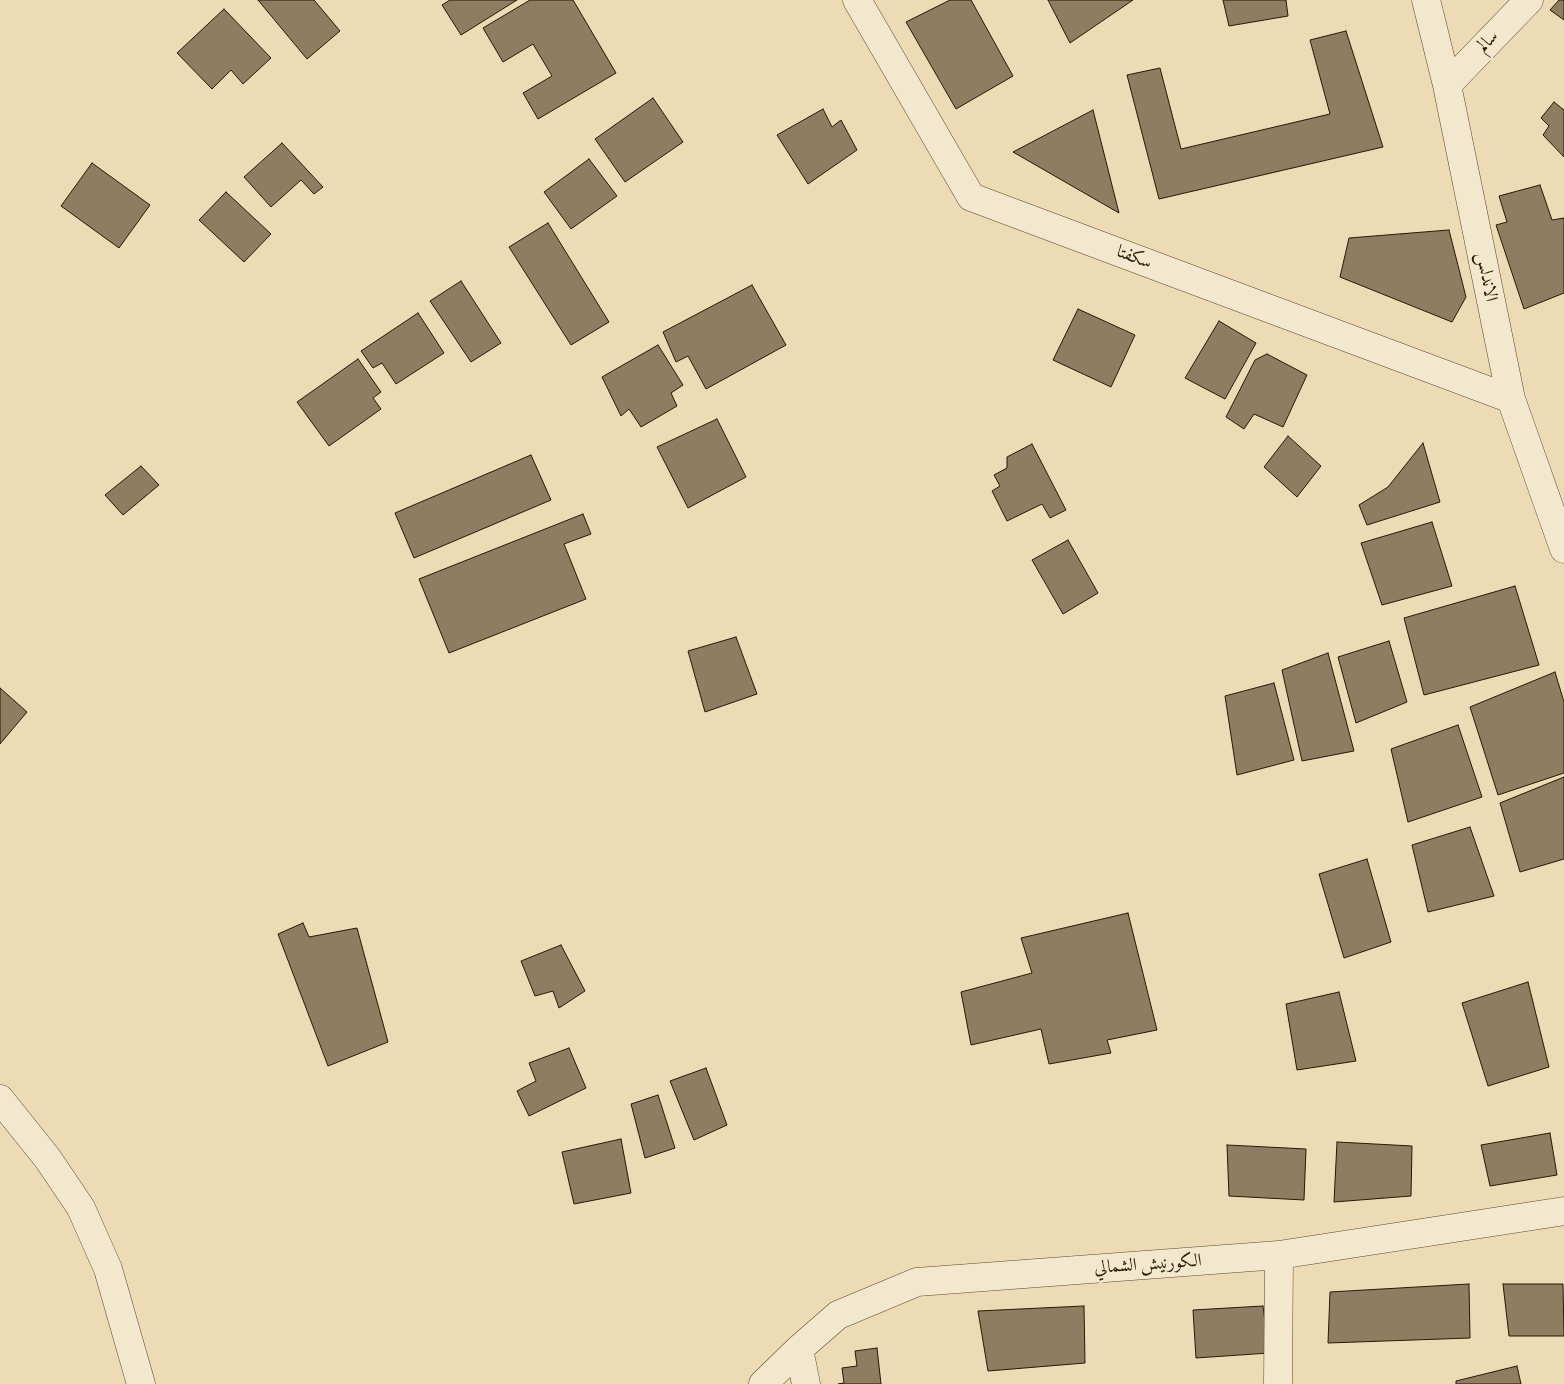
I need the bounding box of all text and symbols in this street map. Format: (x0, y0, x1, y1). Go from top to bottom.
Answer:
street label: سالم (1472, 26, 1504, 58)
street label: سكفتا (1113, 241, 1155, 275)
street label: الاندلس (1471, 251, 1501, 303)
street label: الكورنيش الشمالي (1094, 1250, 1202, 1280)

